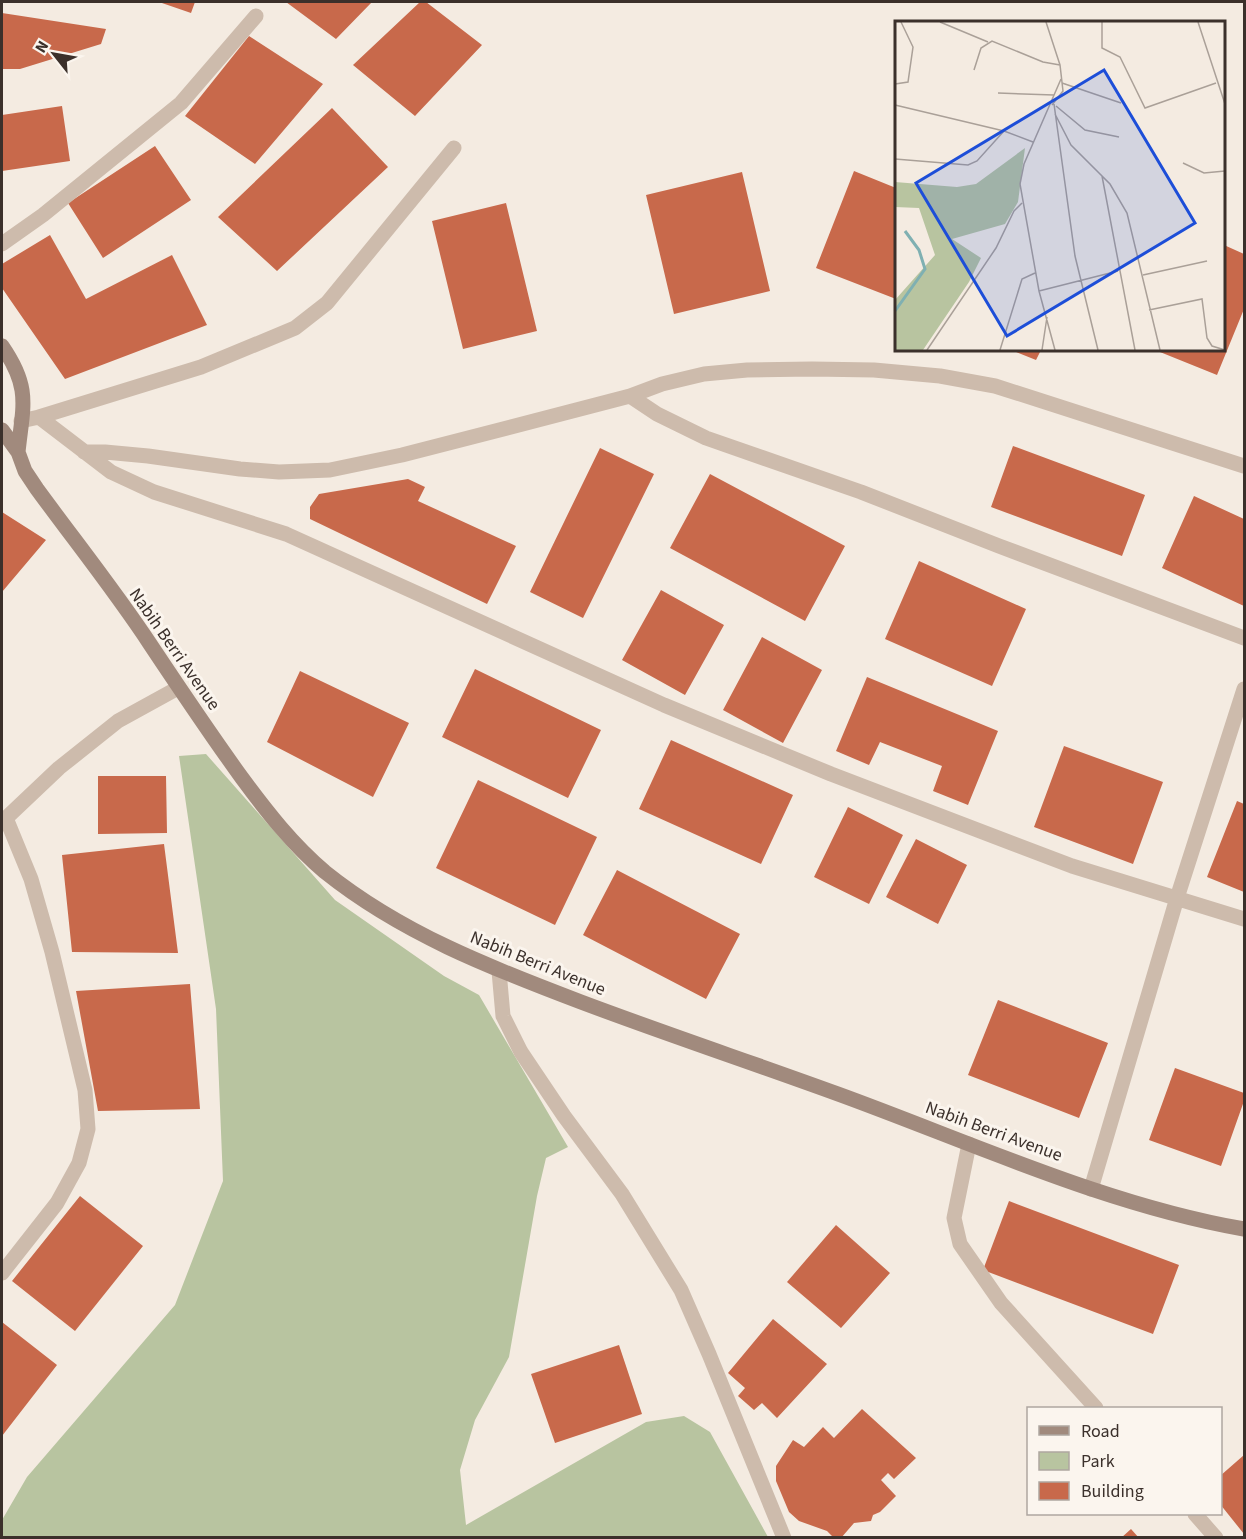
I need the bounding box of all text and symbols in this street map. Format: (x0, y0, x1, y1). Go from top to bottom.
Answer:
inset map (895, 21, 1225, 351)
north arrow (24, 24, 84, 84)
text: N (30, 37, 54, 57)
street label: Nabih Berri Avenue (123, 583, 226, 715)
street label: Nabih Berri Avenue (466, 925, 609, 1002)
street label: Nabih Berri Avenue (922, 1095, 1066, 1168)
legend (1027, 1407, 1222, 1515)
text: Road (1081, 1419, 1120, 1444)
text: Park (1081, 1449, 1115, 1474)
text: Building (1081, 1479, 1144, 1504)

